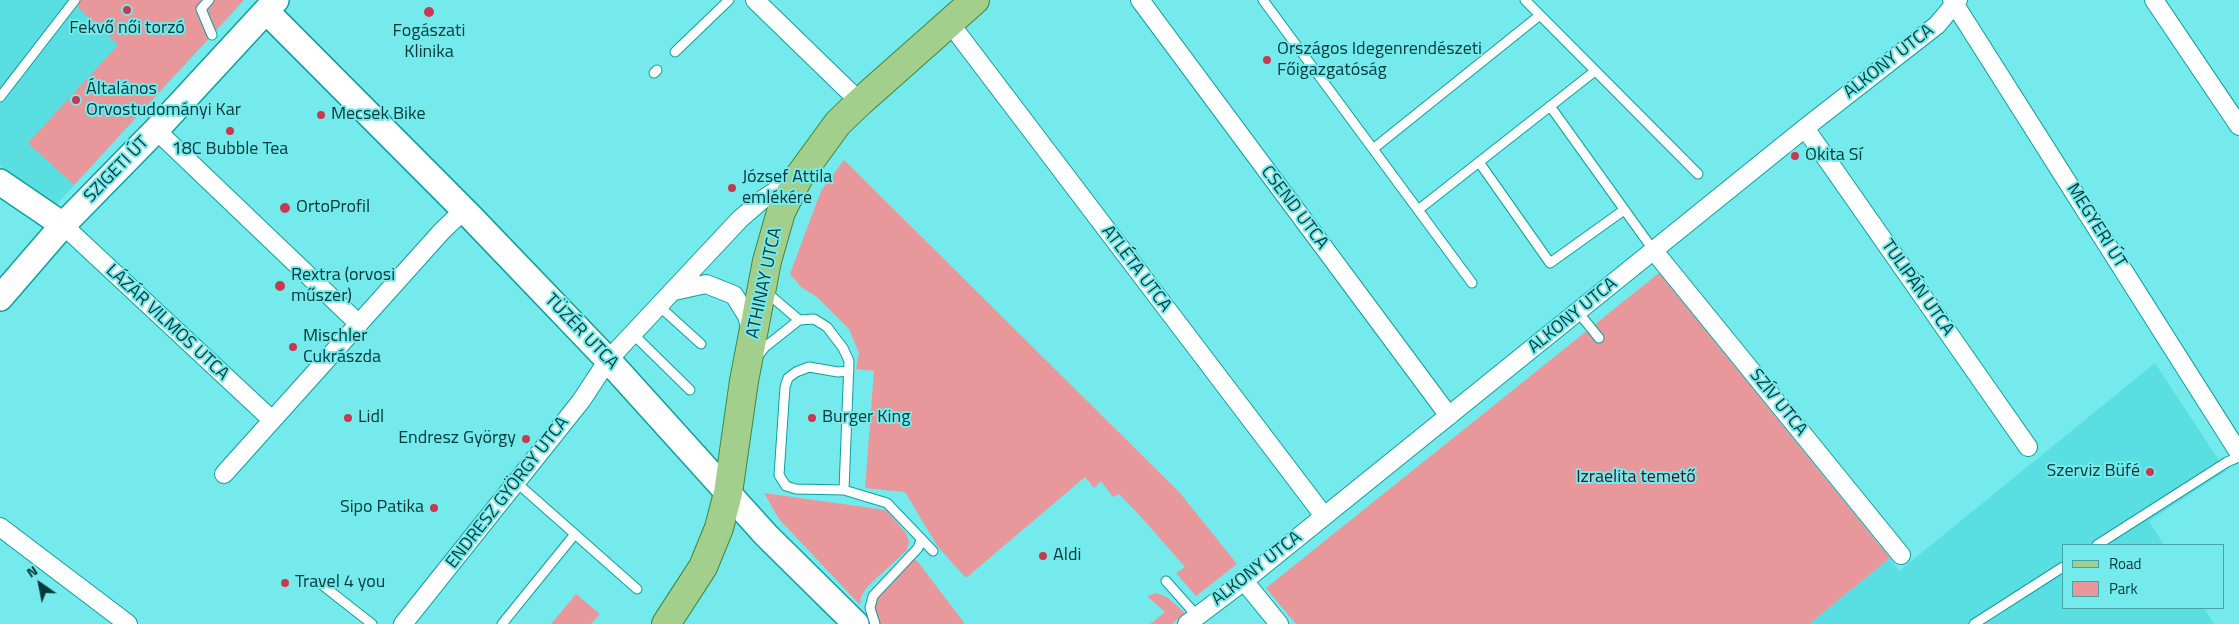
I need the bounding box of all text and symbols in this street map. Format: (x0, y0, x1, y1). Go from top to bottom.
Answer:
marker: Fekvő női torzó (121, 4, 133, 16)
marker: Fogászati Klinika (422, 5, 436, 19)
place label: Fekvő női torzó (69, 18, 185, 40)
street label: ALKONY UTCA (1840, 20, 1938, 104)
place label: Fogászati Klinika (393, 21, 465, 64)
place label: Országos Idegenrendészeti Főigazgatóság (1277, 39, 1482, 82)
marker: Országos Idegenrendészeti Főigazgatóság (1261, 54, 1273, 66)
place label: Általános Orvostudományi Kar (86, 79, 241, 122)
marker: Általános Orvostudományi Kar (70, 94, 82, 106)
place label: Mecsek Bike (331, 104, 426, 126)
marker: Mecsek Bike (315, 109, 327, 121)
marker: 18C Bubble Tea (224, 125, 236, 137)
street label: SZIGETI ÚT (80, 132, 154, 208)
place label: 18C Bubble Tea (172, 139, 288, 161)
place label: Okita Sí (1805, 145, 1862, 167)
marker: Okita Sí (1789, 150, 1801, 162)
street label: CSEND UTCA (1256, 162, 1332, 254)
place label: József Attila emlékére (742, 167, 832, 210)
street label: MEGYERI ÚT (2061, 180, 2131, 272)
marker: József Attila emlékére (726, 182, 738, 194)
place label: OrtoProfil (296, 197, 370, 219)
marker: OrtoProfil (278, 201, 292, 215)
street label: ATLÉTA UTCA (1097, 222, 1175, 316)
street label: ATHINAY UTCA (743, 226, 787, 340)
street label: TULIPÁN UTCA (1876, 236, 1958, 340)
street label: LÁZÁR VILMOS UTCA (101, 260, 233, 386)
place label: Rextra (orvosi műszer) (291, 265, 395, 308)
street label: ALKONY UTCA (1524, 274, 1622, 358)
marker: Rextra (orvosi műszer) (273, 279, 287, 293)
street label: TÜZÉR UTCA (540, 290, 622, 374)
place label: Mischler Cukrászda (303, 326, 381, 368)
marker: Mischler Cukrászda (287, 341, 299, 353)
street label: SZÍV UTCA (1745, 365, 1811, 441)
place label: Lidl (358, 407, 384, 429)
place label: Burger King (822, 407, 910, 429)
marker: Lidl (342, 412, 354, 424)
marker: Burger King (806, 412, 818, 424)
street label: ENDRESZ GYÖRGY UTCA (442, 413, 574, 573)
place label: Endresz György (398, 428, 516, 450)
marker: Endresz György (520, 433, 532, 445)
place label: Szerviz Büfé (2047, 461, 2140, 483)
marker: Szerviz Büfé (2144, 466, 2156, 478)
park label: Izraelita temető (1576, 467, 1696, 489)
place label: Sipo Patika (340, 497, 424, 519)
marker: Sipo Patika (428, 502, 440, 514)
street label: ALKONY UTCA (1208, 527, 1306, 611)
legend (2062, 544, 2224, 609)
place label: Aldi (1053, 545, 1081, 567)
marker: Aldi (1037, 550, 1049, 562)
text: Road (2109, 552, 2141, 575)
north arrow (15, 559, 65, 609)
text: N (22, 560, 41, 582)
place label: Travel 4 you (295, 572, 385, 594)
marker: Travel 4 you (279, 577, 291, 589)
text: Park (2109, 577, 2138, 600)

